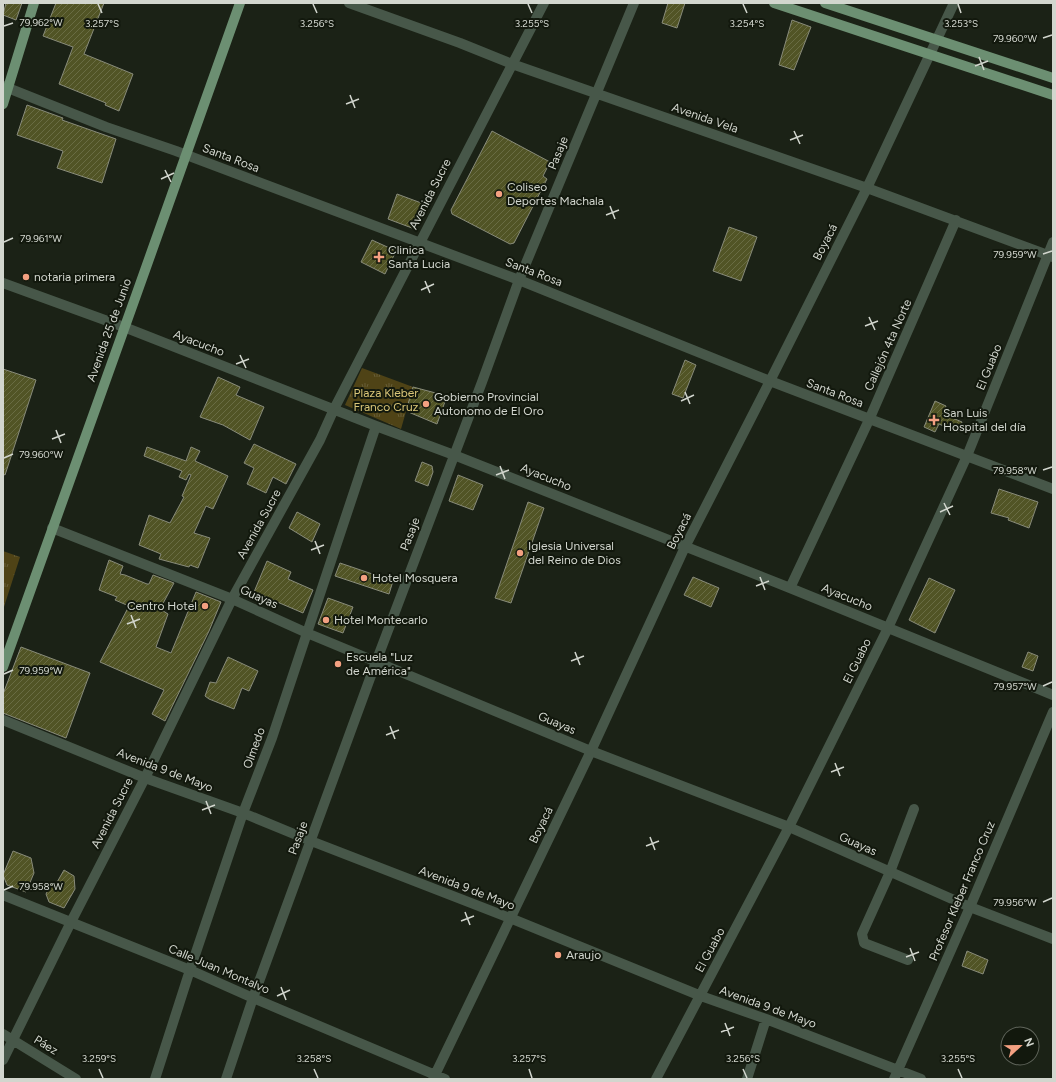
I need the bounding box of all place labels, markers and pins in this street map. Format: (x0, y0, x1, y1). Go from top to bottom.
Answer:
place label: Coliseo Deportes Machala (507, 180, 604, 208)
marker: Coliseo Deportes Machala (494, 189, 504, 199)
place label: Clinica Santa Lucia (388, 243, 450, 271)
marker: Clinica Santa Lucia (373, 251, 385, 263)
place label: notaria primera (34, 270, 115, 284)
marker: notaria primera (21, 272, 31, 282)
place label: Gobierno Provincial Autonomo de El Oro (434, 390, 544, 418)
marker: Gobierno Provincial Autonomo de El Oro (421, 399, 431, 409)
place label: San Luis Hospital del día (943, 406, 1026, 434)
marker: San Luis Hospital del día (928, 414, 940, 426)
place label: Iglesia Universal del Reino de Dios (528, 539, 621, 567)
marker: Iglesia Universal del Reino de Dios (515, 548, 525, 558)
place label: Hotel Mosquera (372, 571, 458, 585)
marker: Hotel Mosquera (359, 573, 369, 583)
place label: Centro Hotel (127, 599, 197, 613)
marker: Centro Hotel (200, 601, 210, 611)
place label: Hotel Montecarlo (334, 613, 428, 627)
marker: Hotel Montecarlo (321, 615, 331, 625)
place label: Escuela "Luz de América" (346, 650, 413, 678)
marker: Escuela "Luz de América" (333, 659, 343, 669)
place label: Araujo (566, 948, 601, 962)
marker: Araujo (553, 950, 563, 960)

